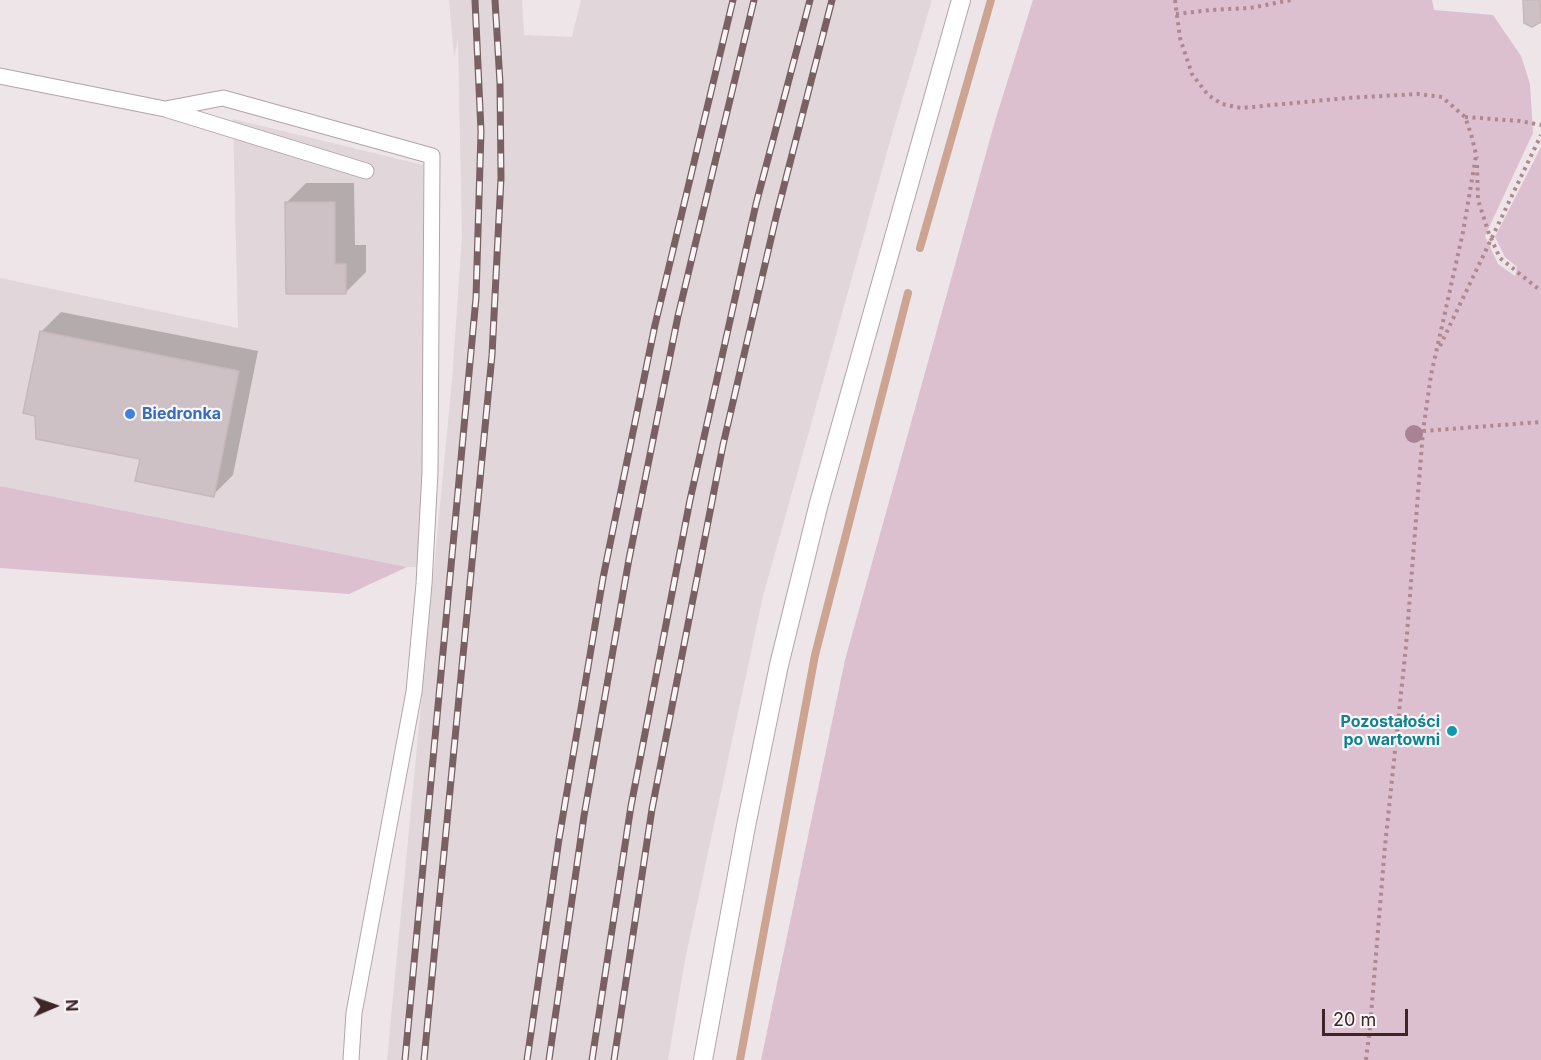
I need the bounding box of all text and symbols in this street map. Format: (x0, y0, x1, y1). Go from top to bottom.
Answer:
place label: Biedronka (142, 404, 221, 424)
marker: Biedronka (123, 407, 137, 421)
place label: Pozostałości po wartowni (1341, 712, 1440, 750)
marker: Pozostałości po wartowni (1445, 724, 1459, 738)
north arrow (24, 976, 84, 1036)
scale bar (1325, 997, 1410, 1035)
text: N (62, 999, 82, 1012)
text: 20 m (1333, 1009, 1376, 1030)

